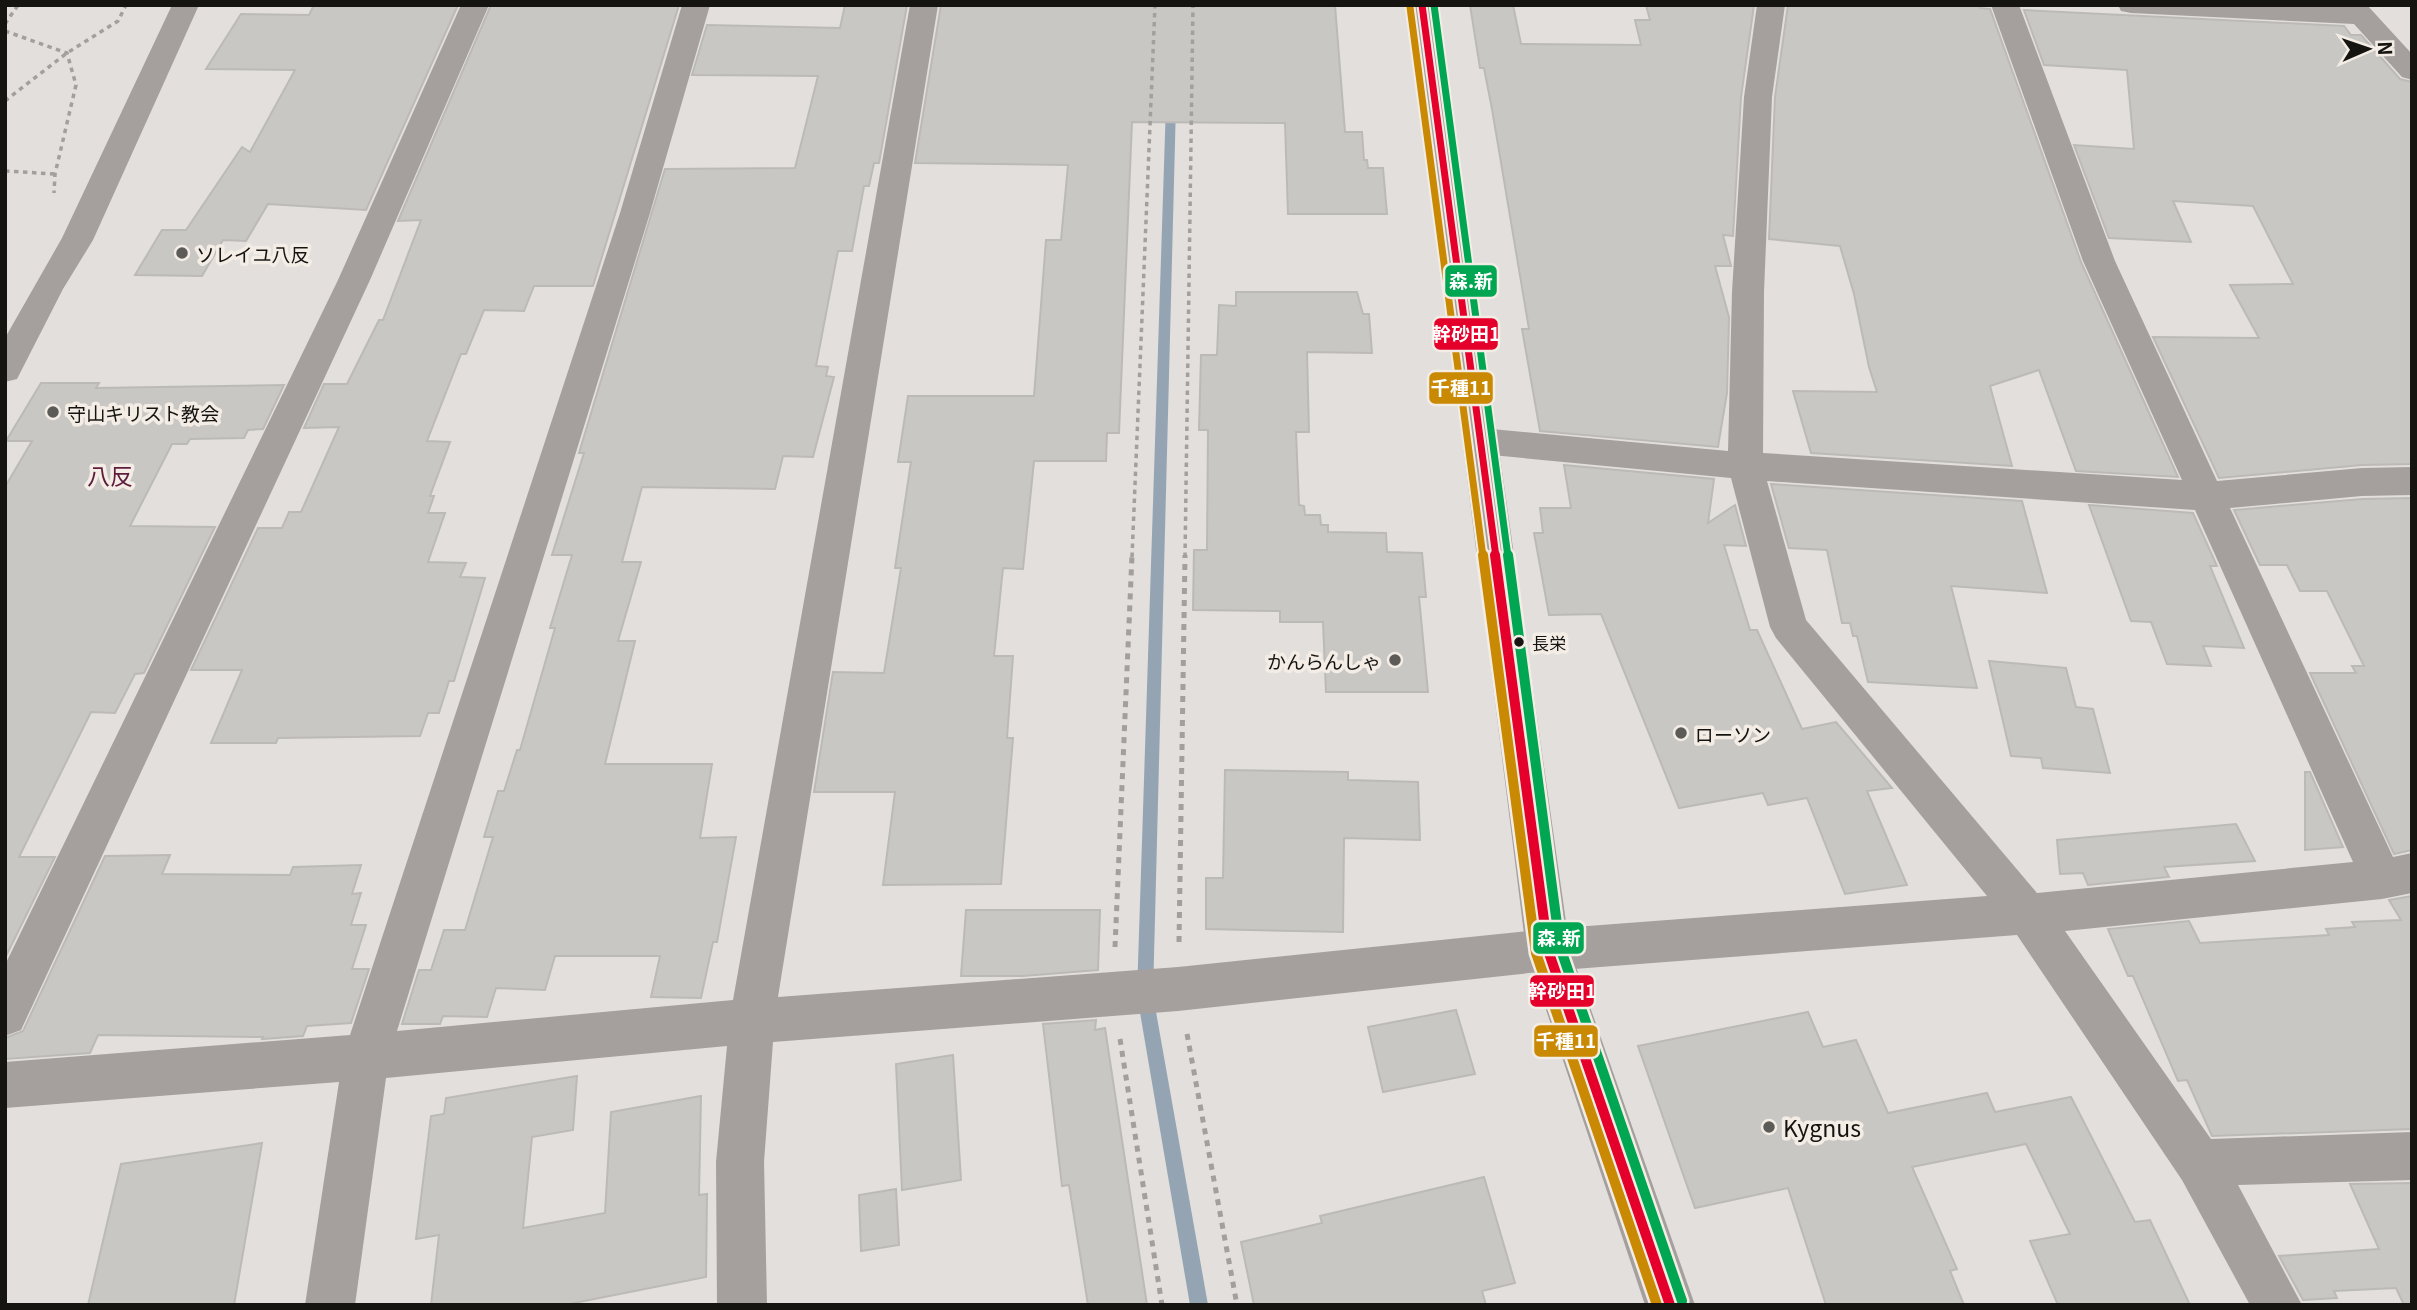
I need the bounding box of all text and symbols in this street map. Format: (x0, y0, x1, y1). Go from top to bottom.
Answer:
north arrow (2333, 14, 2403, 84)
text: N (2373, 41, 2400, 56)
place label: ソレイユ八反 (196, 240, 310, 267)
marker: ソレイユ八反 (174, 245, 190, 261)
line badge: 森.新 (1444, 264, 1498, 298)
text: 森.新 (1449, 266, 1493, 293)
line badge: 幹砂田1 (1433, 317, 1499, 351)
text: 幹砂田1 (1432, 319, 1500, 346)
line badge: 千種11 (1428, 371, 1494, 405)
text: 千種11 (1431, 373, 1491, 400)
place label: 守山キリスト教会 (67, 399, 219, 426)
marker: 守山キリスト教会 (45, 404, 61, 420)
district label: 八反 (87, 458, 133, 492)
place label: 長栄 (1532, 630, 1566, 655)
marker: 長栄 (1512, 635, 1526, 649)
place label: かんらんしゃ (1267, 647, 1381, 674)
marker: かんらんしゃ (1387, 652, 1403, 668)
place label: ローソン (1695, 720, 1771, 747)
marker: ローソン (1673, 725, 1689, 741)
line badge: 森.新 (1532, 921, 1585, 955)
text: 森.新 (1537, 923, 1581, 950)
line badge: 幹砂田1 (1529, 974, 1595, 1008)
text: 幹砂田1 (1528, 976, 1596, 1003)
line badge: 千種11 (1533, 1024, 1599, 1058)
text: 千種11 (1536, 1026, 1596, 1053)
place label: Kygnus (1783, 1110, 1861, 1144)
marker: Kygnus (1761, 1119, 1777, 1135)

